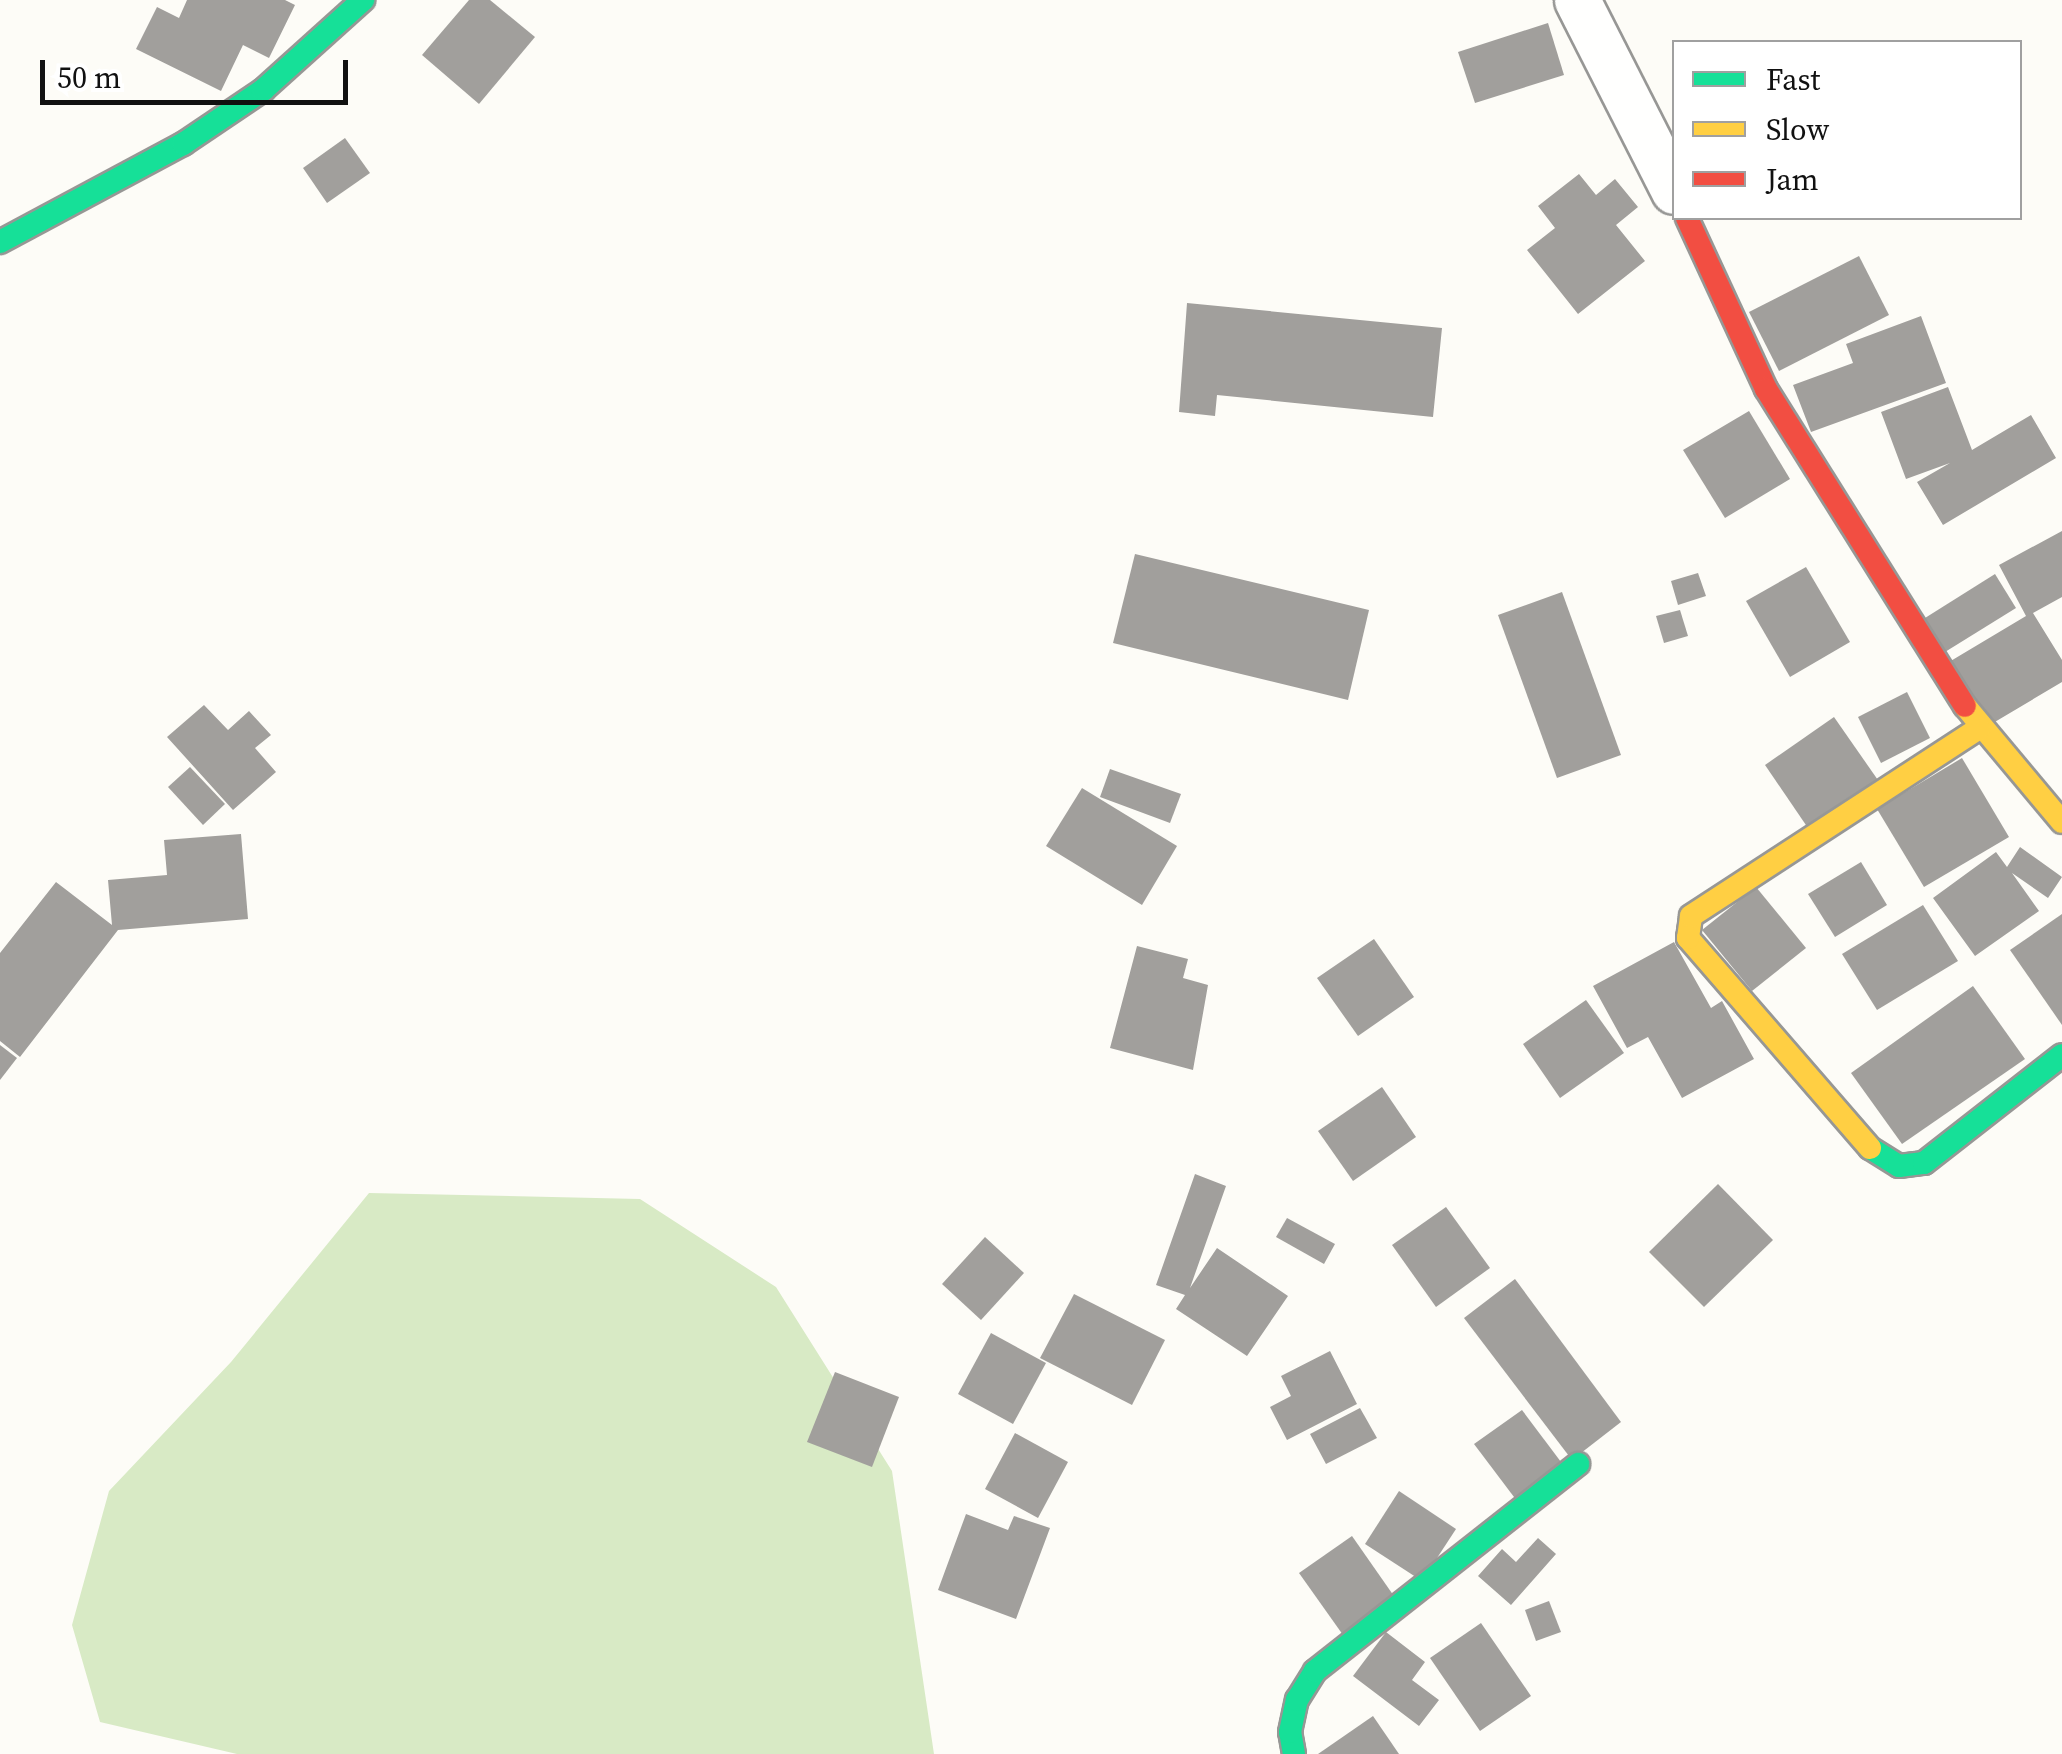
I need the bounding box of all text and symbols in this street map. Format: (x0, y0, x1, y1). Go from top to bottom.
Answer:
scale bar (45, 40, 352, 102)
legend (1672, 40, 2022, 220)
text: 50 m (57, 57, 121, 98)
text: Fast (1766, 59, 1820, 100)
text: Slow (1766, 109, 1829, 150)
text: Jam (1766, 159, 1819, 200)

